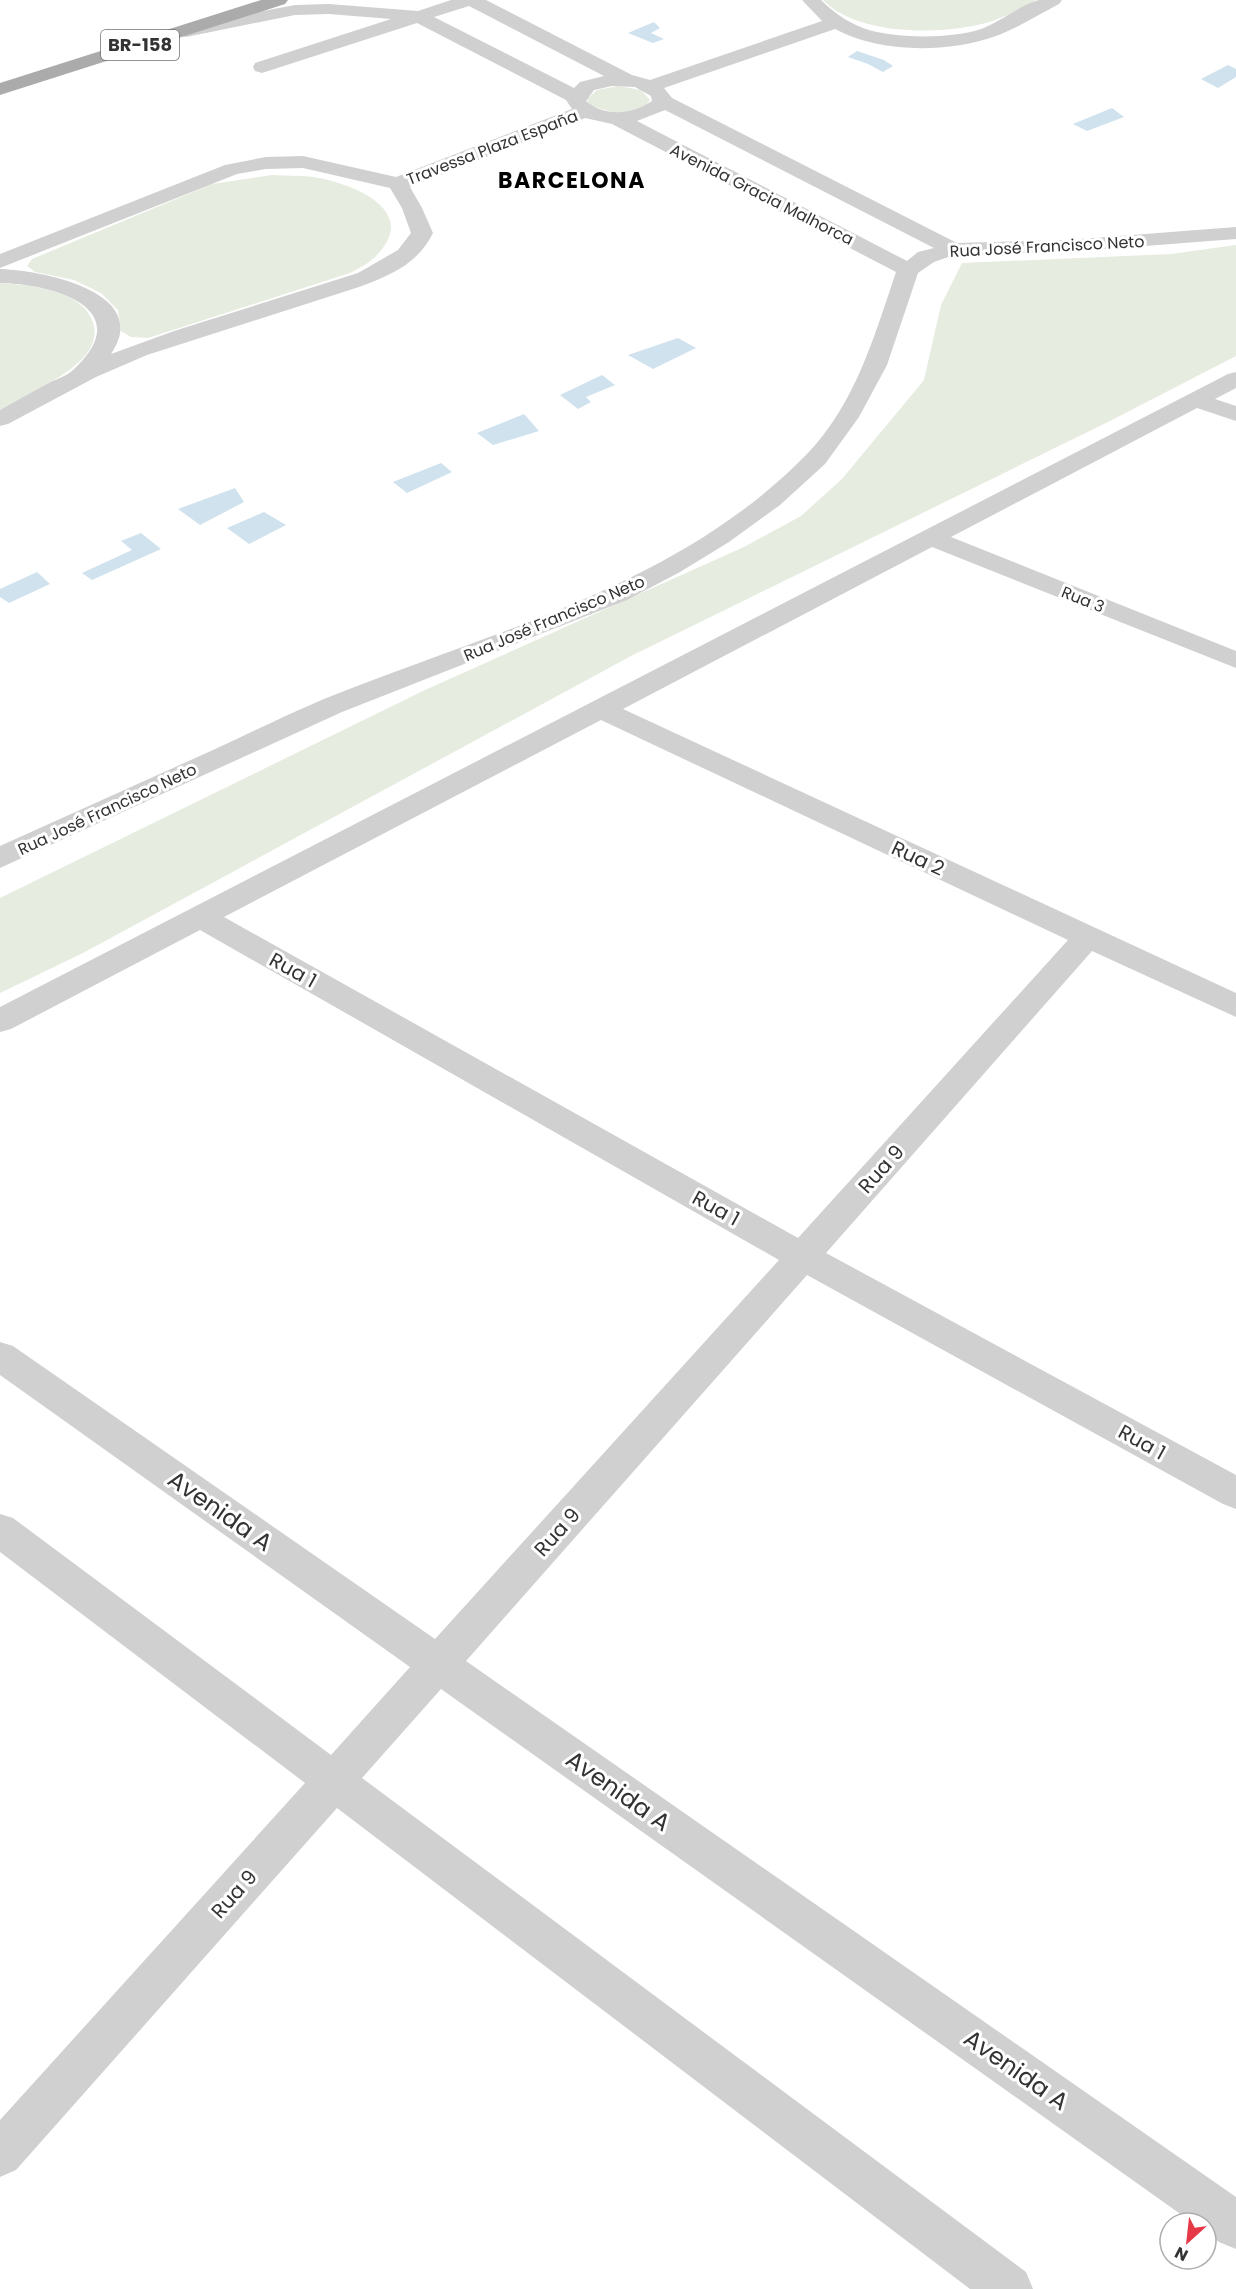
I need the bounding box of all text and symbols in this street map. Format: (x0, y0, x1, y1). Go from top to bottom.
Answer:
road number: BR-158 (101, 30, 179, 60)
street label: Travessa Plaza España (403, 104, 581, 191)
street label: Avenida Gracia Malhorca (666, 138, 858, 251)
district label: BARCELONA (498, 165, 646, 196)
street label: Rua José Francisco Neto (949, 230, 1145, 263)
street label: Rua José Francisco Neto (460, 570, 648, 667)
street label: Rua 3 (1058, 580, 1108, 618)
street label: Rua José Francisco Neto (14, 758, 200, 861)
street label: Rua 2 (887, 834, 949, 882)
street label: Rua 1 (264, 946, 322, 994)
street label: Rua 9 (852, 1139, 910, 1199)
street label: Rua 1 (687, 1184, 745, 1232)
street label: Rua 1 (1113, 1418, 1171, 1466)
street label: Avenida A (161, 1462, 279, 1559)
street label: Rua 9 (528, 1502, 586, 1562)
street label: Avenida A (559, 1742, 677, 1839)
street label: Rua 9 (205, 1864, 263, 1924)
street label: Avenida A (957, 2021, 1075, 2118)
north arrow (1158, 2211, 1218, 2271)
text: N (1171, 2241, 1192, 2267)

